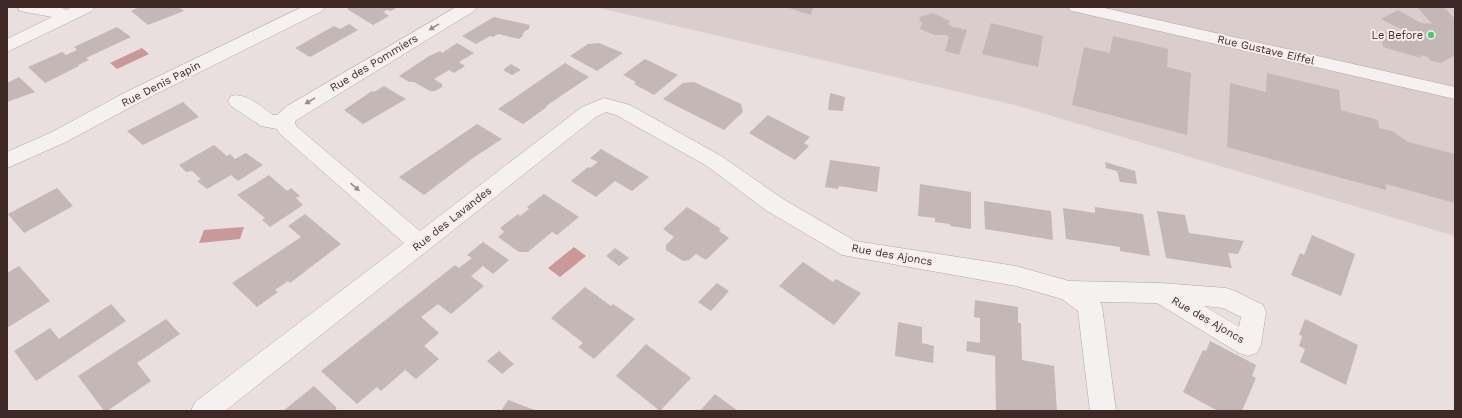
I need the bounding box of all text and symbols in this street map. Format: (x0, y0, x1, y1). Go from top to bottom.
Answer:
one-way arrow (429, 23, 439, 31)
place label: Le Before (1372, 29, 1423, 42)
marker: Le Before (1426, 30, 1436, 40)
street label: Rue des Pommiers (328, 31, 421, 94)
street label: Rue Gustave Eiffel (1216, 33, 1316, 68)
street label: Rue Denis Papin (119, 58, 203, 110)
one-way arrow (304, 97, 316, 104)
one-way arrow (349, 182, 360, 191)
street label: Rue des Lavandes (410, 184, 494, 254)
street label: Rue des Ajoncs (851, 241, 934, 269)
street label: Rue des Ajoncs (1169, 294, 1247, 346)

